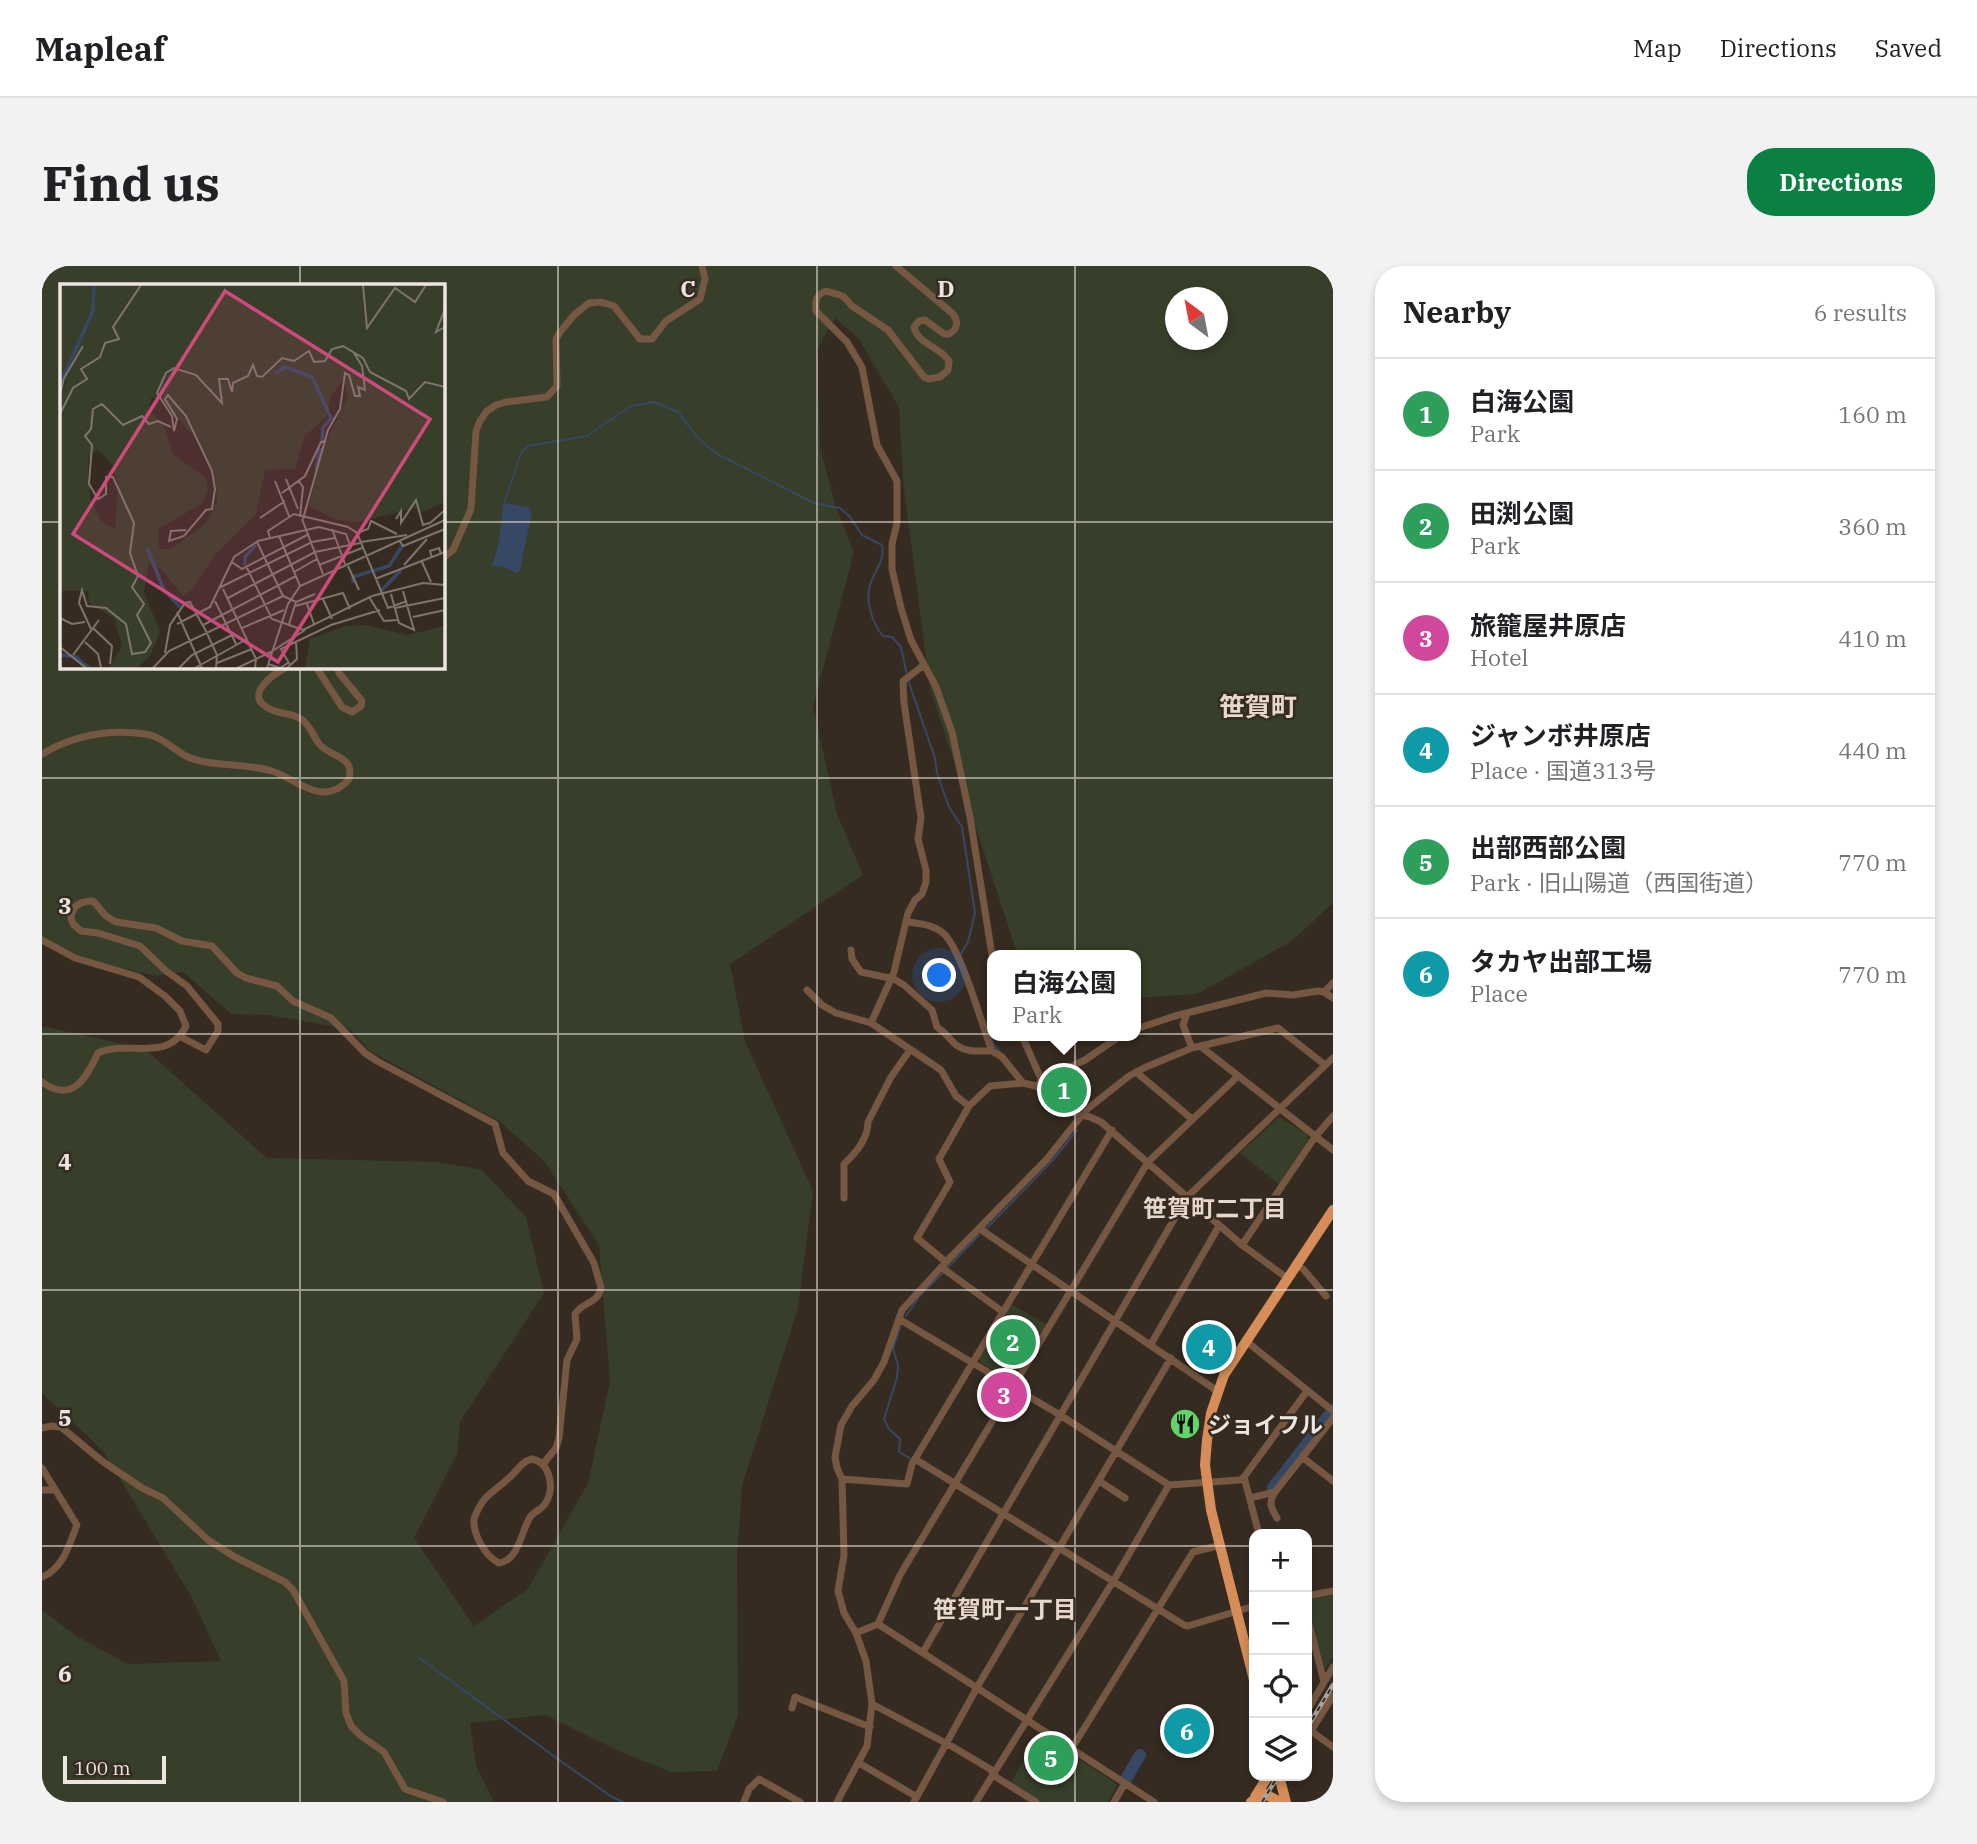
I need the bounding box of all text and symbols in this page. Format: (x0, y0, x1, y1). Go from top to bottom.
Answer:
text: Mapleaf (35, 27, 166, 70)
text: Map (1633, 32, 1682, 64)
text: Directions (1720, 32, 1837, 64)
text: Saved (1875, 32, 1942, 64)
button: Directions (1747, 148, 1935, 216)
text: Find us (42, 151, 220, 214)
text: C (680, 273, 696, 303)
text: D (937, 273, 955, 303)
inset map (60, 284, 444, 668)
north arrow (1165, 287, 1228, 350)
text: Nearby (1403, 292, 1511, 331)
text: 6 results (1814, 297, 1907, 327)
text: 白海公園 (1470, 384, 1574, 418)
text: 1 (1419, 399, 1433, 429)
text: 160 m (1838, 399, 1907, 429)
text: Park (1470, 418, 1520, 448)
text: 田渕公園 (1470, 496, 1574, 530)
text: 2 (1419, 511, 1433, 541)
text: 360 m (1838, 511, 1907, 541)
text: Park (1470, 530, 1520, 560)
text: 旅籠屋井原店 (1470, 608, 1626, 642)
text: 3 (1419, 623, 1433, 653)
text: 410 m (1838, 623, 1907, 653)
text: Hotel (1470, 642, 1528, 672)
district label: 笹賀町 (1219, 689, 1297, 723)
text: ジャンボ井原店 (1470, 718, 1651, 752)
text: 4 (1419, 735, 1433, 765)
text: 440 m (1838, 735, 1907, 765)
text: Place · 国道313号 (1470, 755, 1656, 785)
text: 出部西部公園 (1470, 830, 1626, 864)
text: 5 (1419, 847, 1433, 877)
text: 770 m (1838, 847, 1907, 877)
text: Park · 旧山陽道（西国街道） (1470, 867, 1768, 897)
text: 3 (58, 890, 72, 920)
text: タカヤ出部工場 (1470, 944, 1652, 978)
popup (987, 950, 1141, 1041)
your location (922, 958, 956, 992)
text: 6 (1419, 959, 1433, 989)
text: 770 m (1838, 959, 1907, 989)
text: 白海公園 (1012, 965, 1116, 999)
text: Place (1470, 978, 1528, 1008)
text: Park (1012, 999, 1062, 1029)
pin: 1 (1041, 1064, 1087, 1116)
text: 4 (58, 1146, 72, 1176)
district label: 笹賀町二丁目 (1143, 1192, 1287, 1224)
pin: 2 (990, 1316, 1036, 1368)
pin: 4 (1186, 1321, 1232, 1373)
pin: 3 (981, 1369, 1027, 1421)
text: 5 (58, 1402, 72, 1432)
restaurant icon: ジョイフル (1168, 1407, 1202, 1441)
place label: ジョイフル (1208, 1409, 1323, 1439)
map controls (1249, 1529, 1312, 1781)
button: + (1249, 1529, 1312, 1592)
button: − (1249, 1592, 1312, 1655)
district label: 笹賀町一丁目 (933, 1593, 1077, 1625)
button: locate (1249, 1655, 1312, 1718)
text: 6 (58, 1658, 72, 1688)
pin: 6 (1164, 1705, 1210, 1757)
button: layers (1249, 1718, 1312, 1781)
pin: 5 (1028, 1732, 1074, 1784)
scale bar (63, 1753, 166, 1785)
text: 100 m (74, 1756, 131, 1780)

